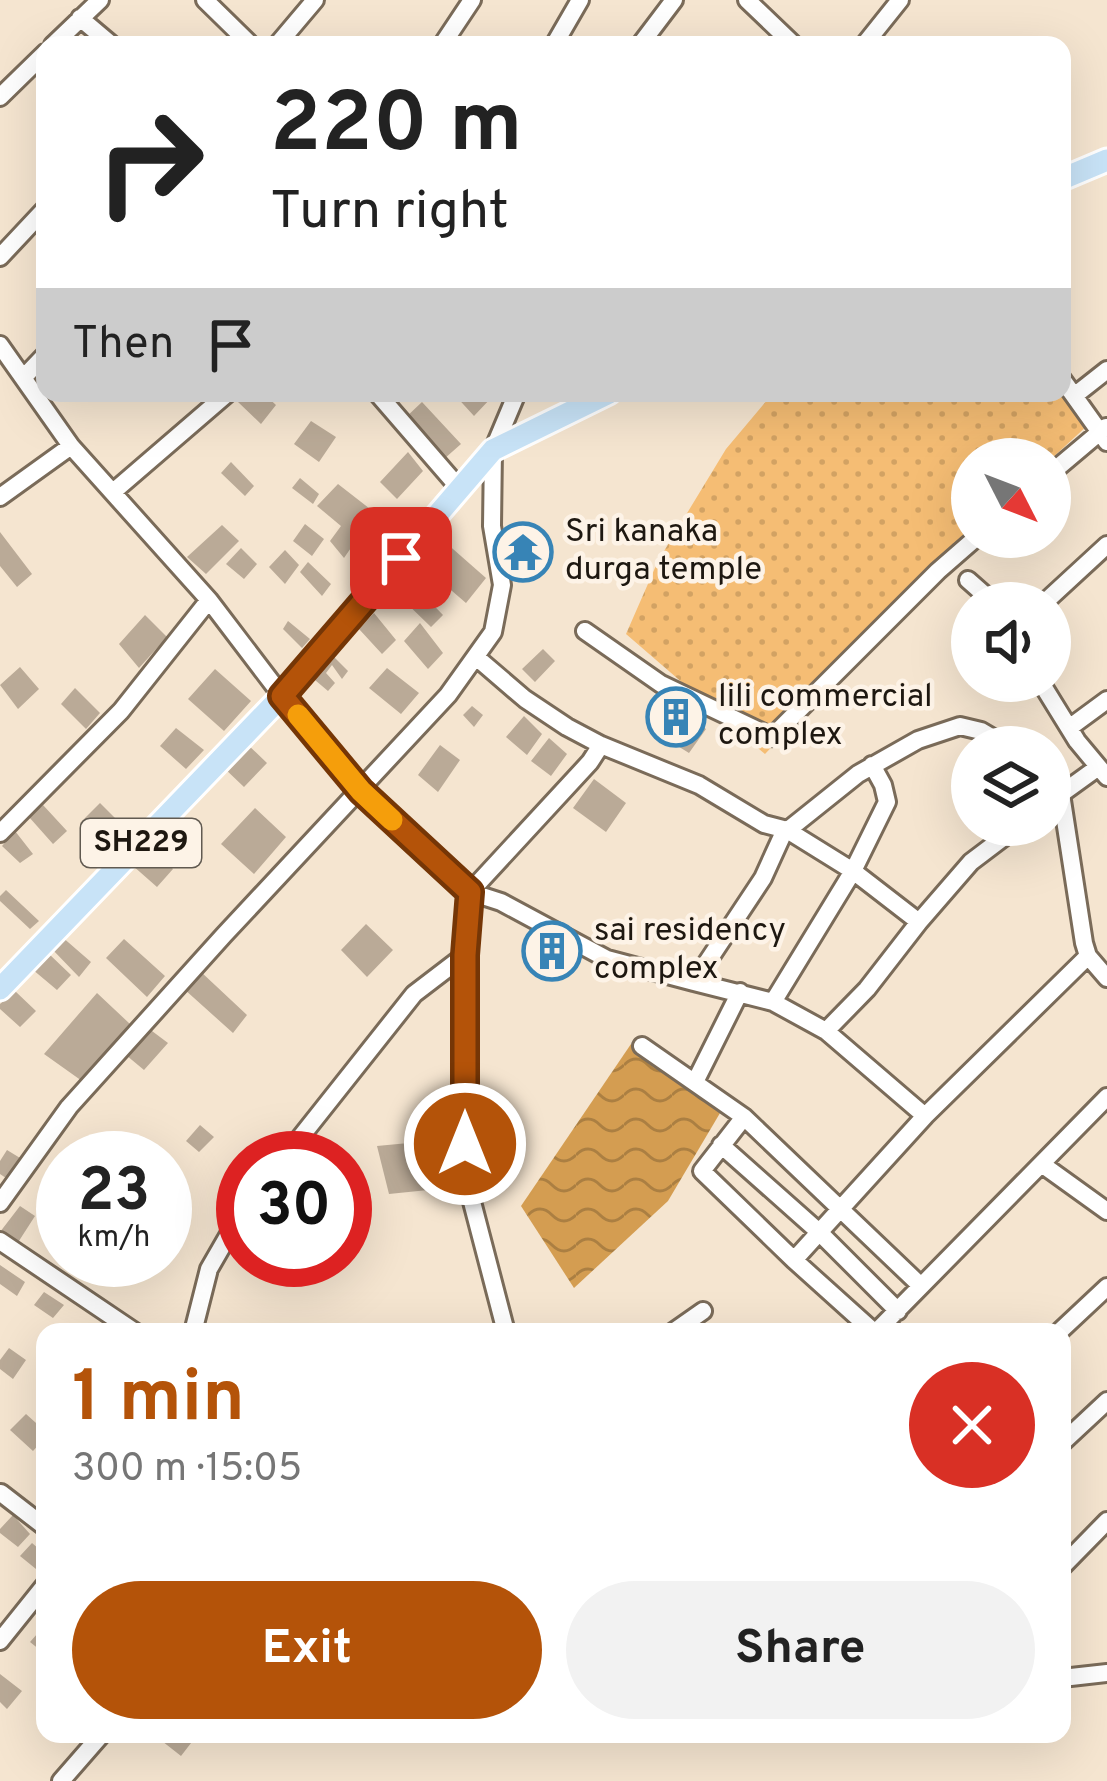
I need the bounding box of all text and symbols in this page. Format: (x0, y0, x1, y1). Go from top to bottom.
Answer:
text: 220 m (270, 75, 523, 181)
icon: right (72, 84, 228, 240)
text: Turn right (270, 179, 509, 248)
icon: arrive (198, 312, 264, 378)
text: Then (72, 317, 174, 374)
north arrow (951, 438, 1071, 558)
map controls (951, 438, 1071, 846)
pin (350, 507, 452, 609)
place label: Sri kanaka durga temple (565, 512, 762, 592)
temple icon: Sri kanaka durga temple (492, 521, 554, 583)
icon: arrive (368, 525, 434, 591)
button: sound (951, 582, 1071, 702)
place label: lili commercial complex (718, 677, 933, 757)
building icon: lili commercial complex (645, 686, 707, 748)
button: layers (951, 726, 1071, 846)
road number: SH229 (81, 819, 201, 867)
place label: sai residency complex (594, 911, 786, 991)
building icon: sai residency complex (521, 920, 583, 982)
position arrow (402, 1081, 528, 1207)
speed limit sign: 30 (216, 1131, 372, 1287)
text: 23 (78, 1156, 150, 1232)
text: km/h (78, 1220, 150, 1257)
text: 1 min (72, 1355, 245, 1447)
button: close (909, 1362, 1035, 1488)
text: 300 m · 15:05 (72, 1446, 302, 1495)
button: Exit (72, 1581, 542, 1719)
button: Share (566, 1581, 1035, 1719)

